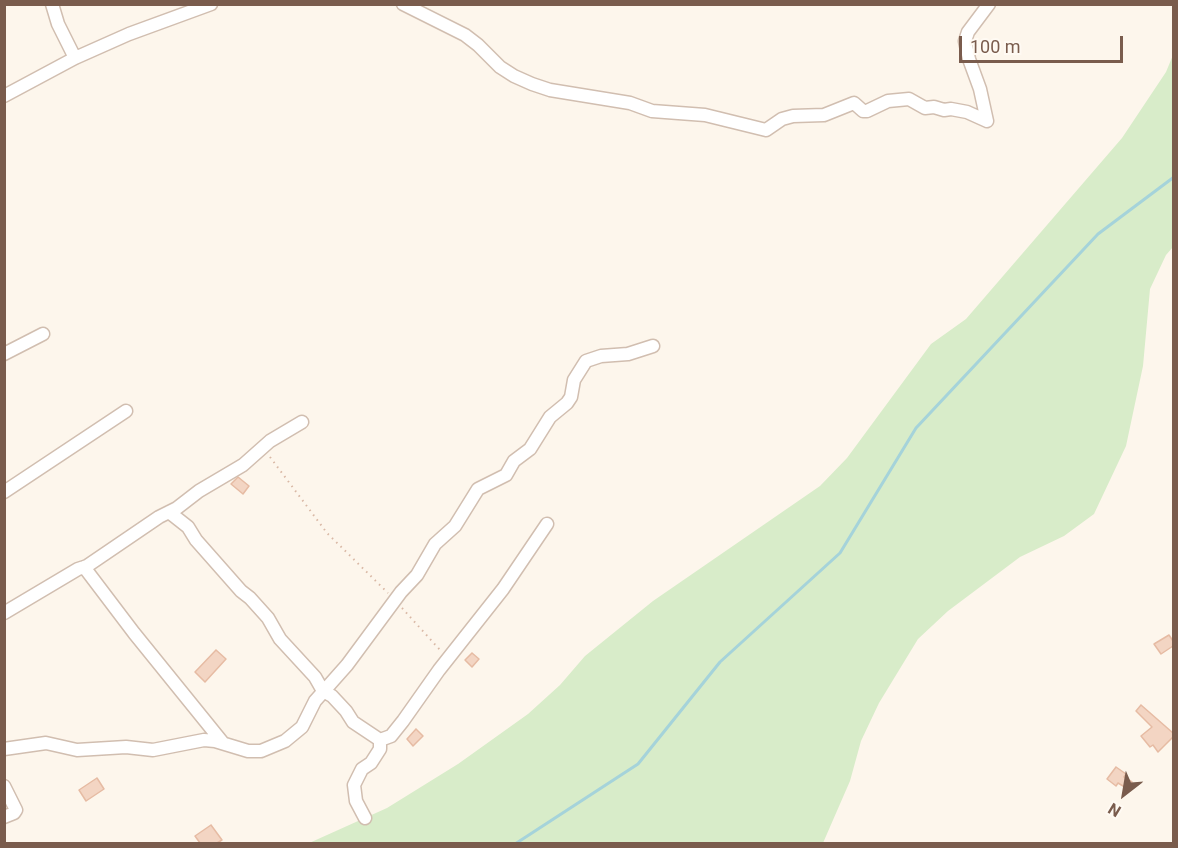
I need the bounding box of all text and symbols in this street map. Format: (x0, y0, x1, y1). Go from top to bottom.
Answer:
scale bar (962, 24, 1126, 62)
text: 100 m (970, 36, 1021, 57)
north arrow (1094, 764, 1154, 824)
text: N (1105, 799, 1124, 821)

